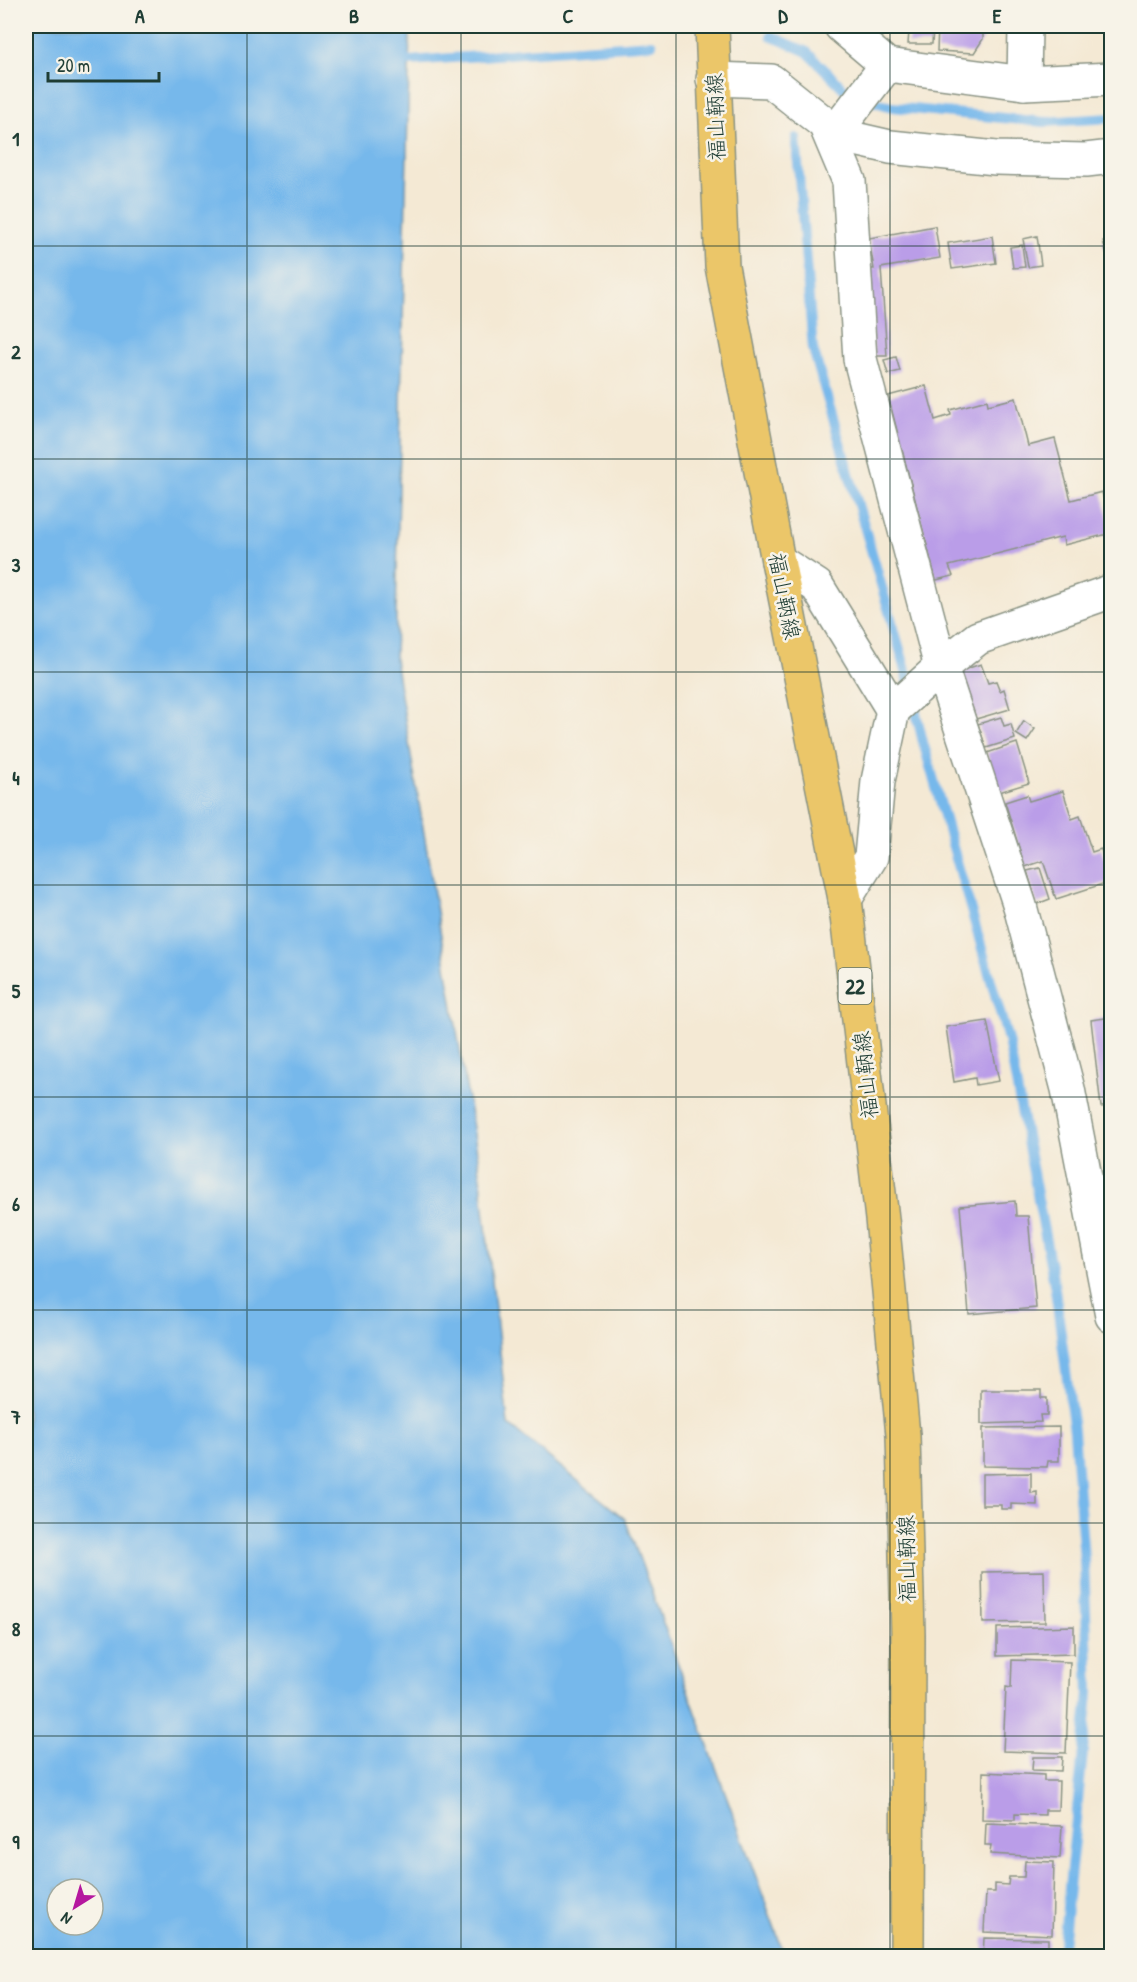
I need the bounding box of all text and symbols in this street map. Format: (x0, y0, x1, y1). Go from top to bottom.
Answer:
text: A (135, 2, 145, 29)
text: B (349, 2, 359, 29)
text: C (563, 2, 574, 29)
text: D (778, 2, 788, 29)
text: E (993, 2, 1002, 29)
scale bar (48, 45, 159, 83)
text: 20 m (57, 53, 90, 78)
street label: 福山鞆線 (698, 72, 732, 162)
text: 1 (12, 125, 20, 152)
text: 2 (11, 338, 21, 365)
street label: 福山鞆線 (762, 550, 808, 642)
text: 3 (12, 551, 21, 578)
text: 4 (12, 764, 20, 791)
road number: 22 (838, 968, 872, 1004)
text: 5 (12, 977, 21, 1004)
street label: 福山鞆線 (845, 1030, 885, 1120)
text: 6 (12, 1190, 20, 1217)
text: 7 (10, 1403, 21, 1430)
street label: 福山鞆線 (890, 1515, 922, 1603)
text: 8 (12, 1615, 21, 1642)
text: 9 (12, 1828, 20, 1855)
north arrow (45, 1877, 105, 1937)
text: N (56, 1907, 76, 1930)

